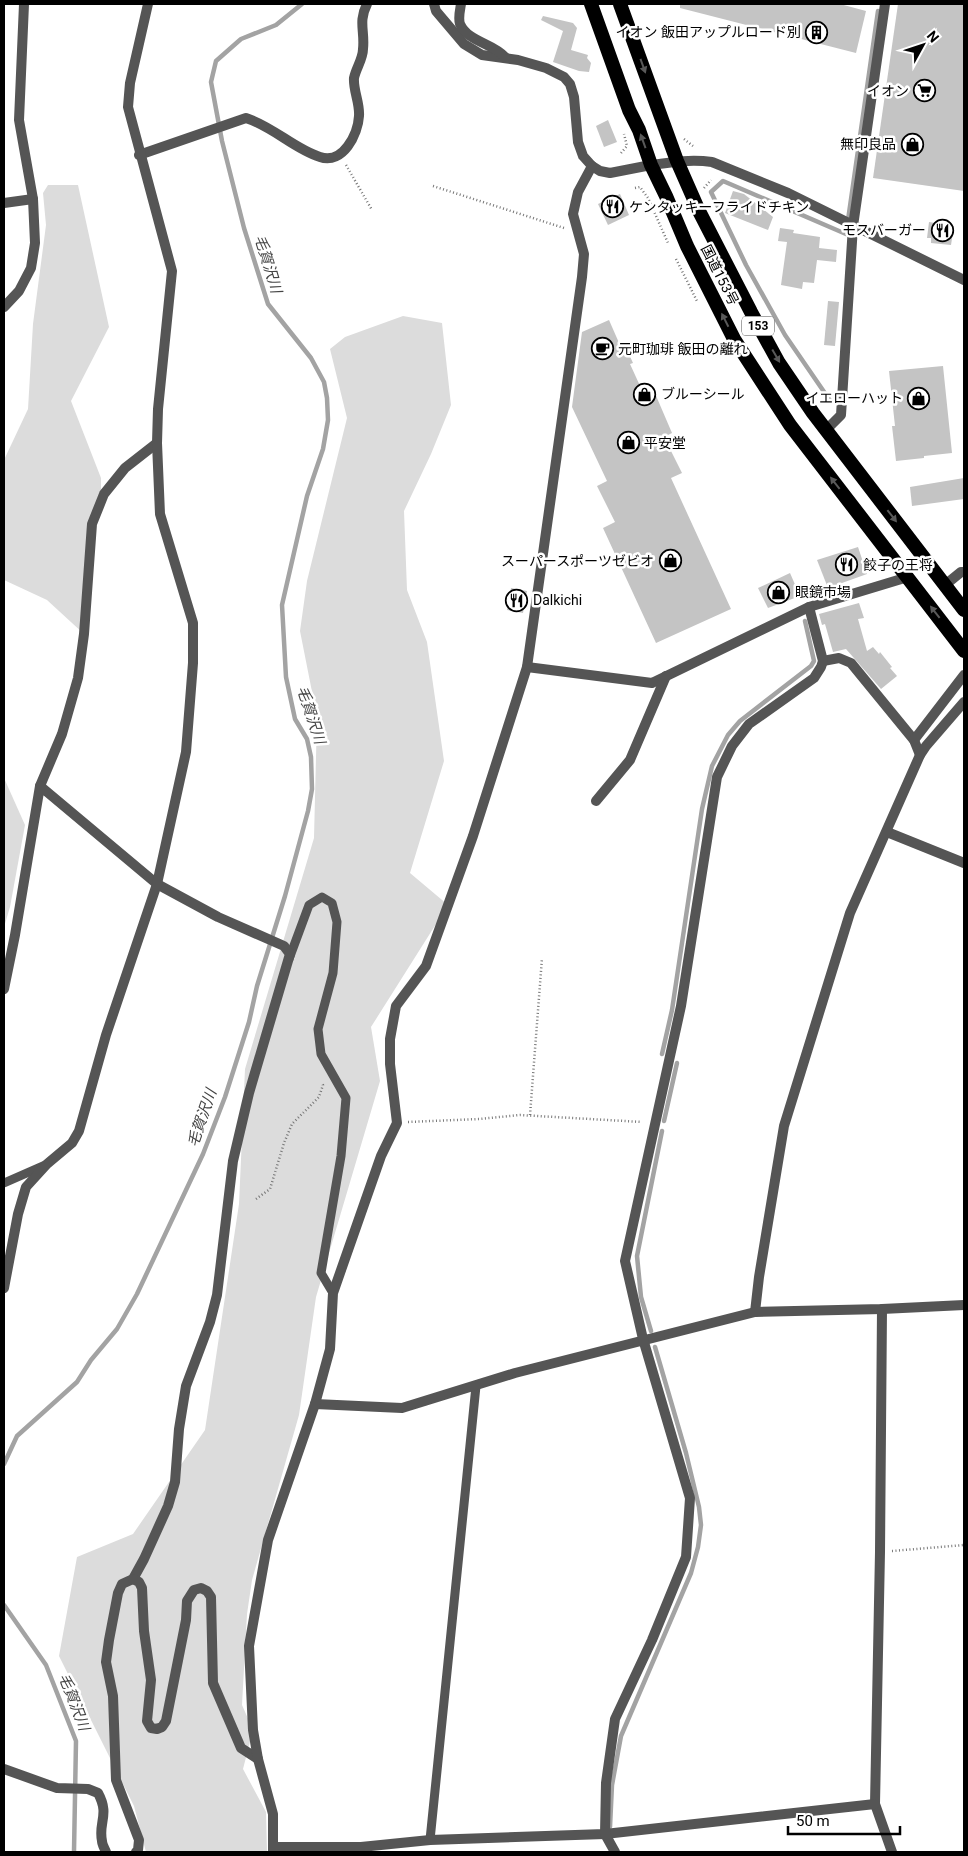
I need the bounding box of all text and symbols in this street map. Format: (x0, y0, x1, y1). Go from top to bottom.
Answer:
building icon: イオン 飯田アップルロード別 (805, 20, 829, 44)
north arrow (898, 20, 948, 70)
place label: イオン 飯田アップルロード別 (616, 24, 801, 40)
text: N (924, 28, 942, 46)
one-way arrow (639, 59, 647, 74)
supermarket icon: イオン (913, 79, 937, 103)
place label: イオン (867, 83, 909, 99)
shop icon: 無印良品 (900, 132, 924, 156)
one-way arrow (639, 133, 646, 148)
place label: 無印良品 (840, 136, 896, 152)
restaurant icon: ケンタッキーフライドチキン (601, 195, 625, 219)
place label: ケンタッキーフライドチキン (629, 199, 809, 215)
restaurant icon: モスバーガー (930, 218, 954, 242)
place label: モスバーガー (842, 222, 926, 238)
water label: 毛賀沢川 (251, 233, 286, 297)
street label: 国道153号 (698, 242, 742, 308)
one-way arrow (721, 313, 729, 327)
road number: 153 (742, 316, 774, 336)
cafe icon: 元町珈琲 飯田の離れ (590, 337, 614, 361)
place label: 元町珈琲 飯田の離れ (618, 341, 747, 357)
one-way arrow (771, 350, 780, 363)
shop icon: ブルーシール (633, 382, 657, 406)
place label: ブルーシール (661, 386, 745, 402)
shop icon: イエローハット (907, 386, 931, 410)
place label: イエローハット (805, 390, 903, 406)
shop icon: 平安堂 (616, 431, 640, 455)
place label: 平安堂 (644, 435, 686, 451)
one-way arrow (830, 477, 841, 490)
one-way arrow (887, 509, 897, 523)
shop icon: スーパースポーツゼビオ (658, 549, 682, 573)
place label: スーパースポーツゼビオ (501, 553, 654, 569)
restaurant icon: 餃子の王将 (835, 553, 859, 577)
place label: 餃子の王将 (863, 557, 933, 573)
shop icon: 眼鏡市場 (767, 580, 791, 604)
place label: 眼鏡市場 (795, 584, 851, 600)
restaurant icon: Dalkichi (505, 588, 529, 612)
place label: Dalkichi (533, 592, 582, 608)
one-way arrow (929, 606, 940, 619)
water label: 毛賀沢川 (293, 684, 329, 748)
water label: 毛賀沢川 (184, 1085, 221, 1149)
water label: 毛賀沢川 (55, 1671, 94, 1735)
scale bar (788, 1804, 900, 1836)
text: 50 m (796, 1812, 830, 1830)

